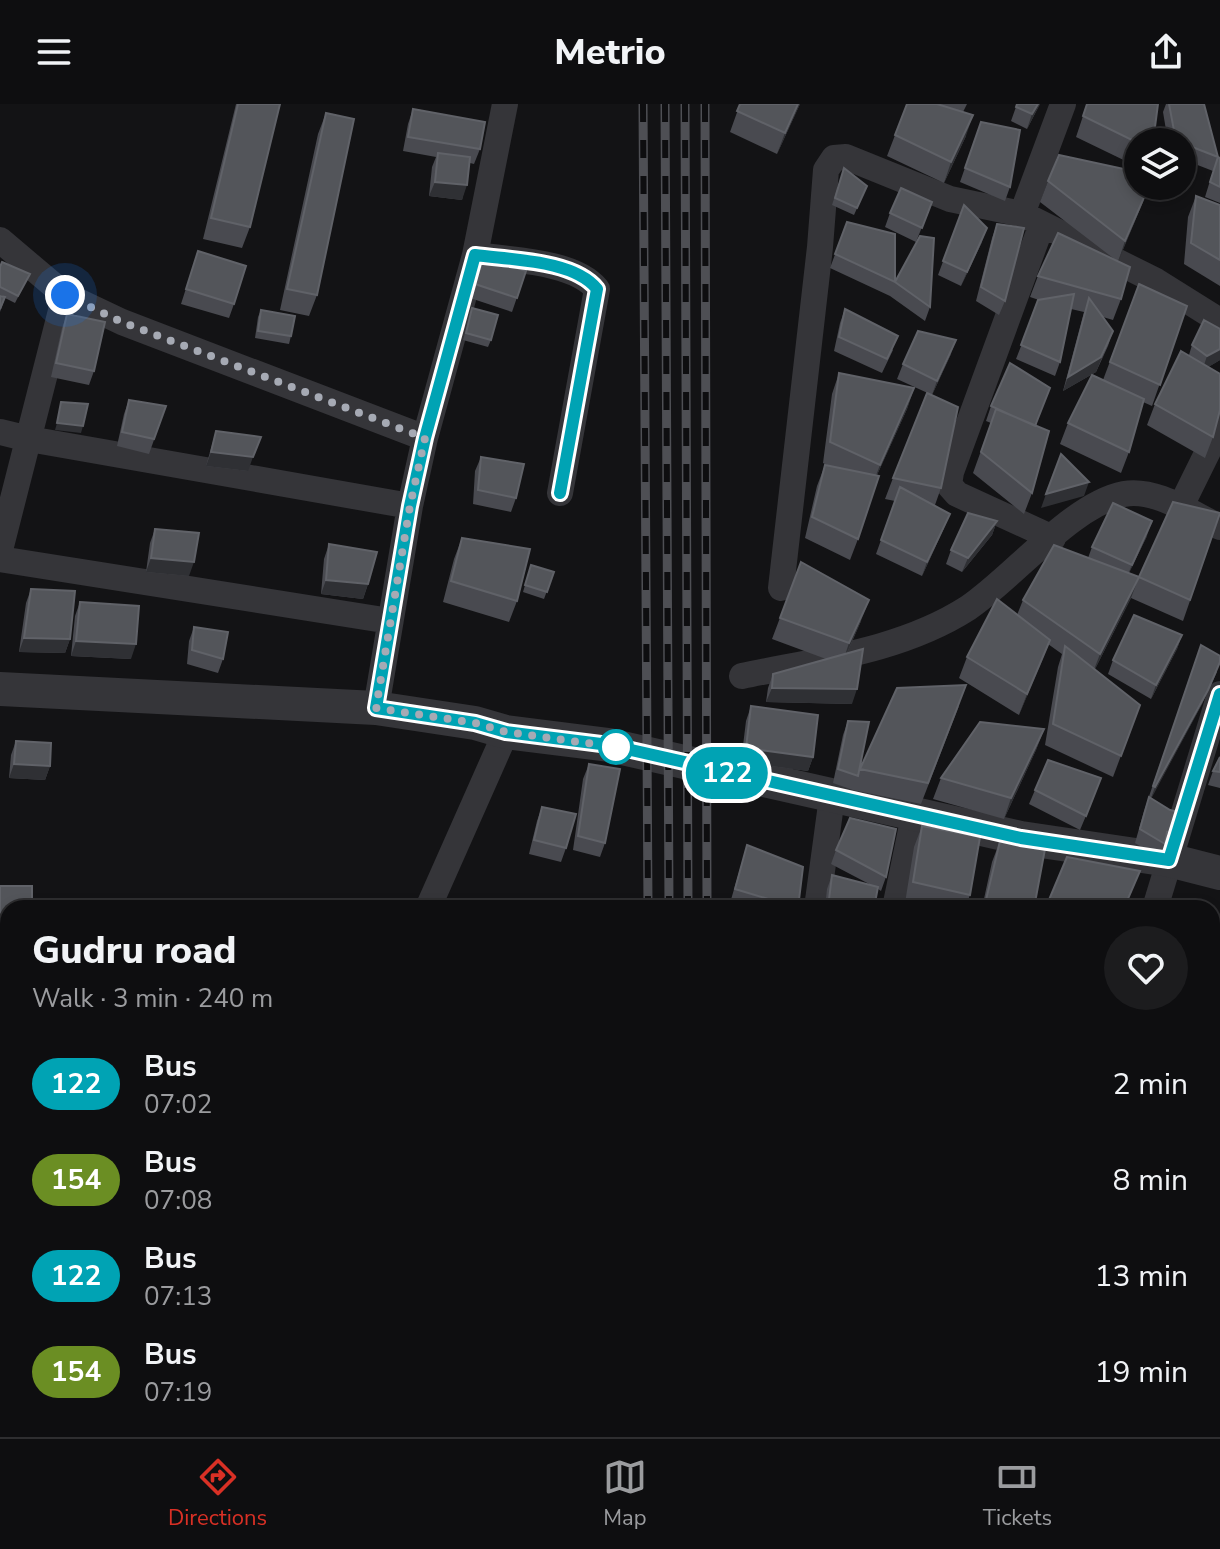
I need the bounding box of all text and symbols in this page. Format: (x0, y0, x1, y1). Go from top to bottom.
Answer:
text: Metrio (554, 28, 666, 77)
icon: menu (32, 30, 76, 74)
icon: share (1144, 30, 1188, 74)
map controls (1124, 128, 1196, 200)
button: layers (1124, 128, 1196, 200)
your location (45, 275, 85, 315)
unlabelled marker (599, 730, 633, 764)
line badge: 122 (681, 747, 773, 799)
text: 122 (702, 754, 752, 792)
text: Gudru road (32, 925, 237, 976)
button: heart (1104, 926, 1188, 1010)
text: Walk · 3 min · 240 m (32, 981, 273, 1016)
text: Bus (144, 1046, 197, 1087)
text: 2 min (1113, 1064, 1188, 1105)
text: 122 (51, 1065, 101, 1103)
text: 07:02 (144, 1087, 212, 1122)
text: Bus (144, 1142, 197, 1183)
text: 8 min (1113, 1160, 1188, 1201)
text: 154 (51, 1161, 101, 1199)
text: 07:08 (144, 1183, 212, 1218)
text: Bus (144, 1238, 197, 1279)
text: 13 min (1095, 1256, 1188, 1297)
text: 122 (51, 1257, 101, 1295)
text: 07:13 (144, 1279, 212, 1314)
text: Bus (144, 1334, 197, 1375)
text: 19 min (1095, 1352, 1188, 1393)
text: 154 (51, 1353, 101, 1391)
text: 07:19 (144, 1375, 212, 1410)
tab: Directions (168, 1455, 267, 1533)
tab: Map (603, 1455, 647, 1533)
tab: Tickets (983, 1455, 1052, 1533)

